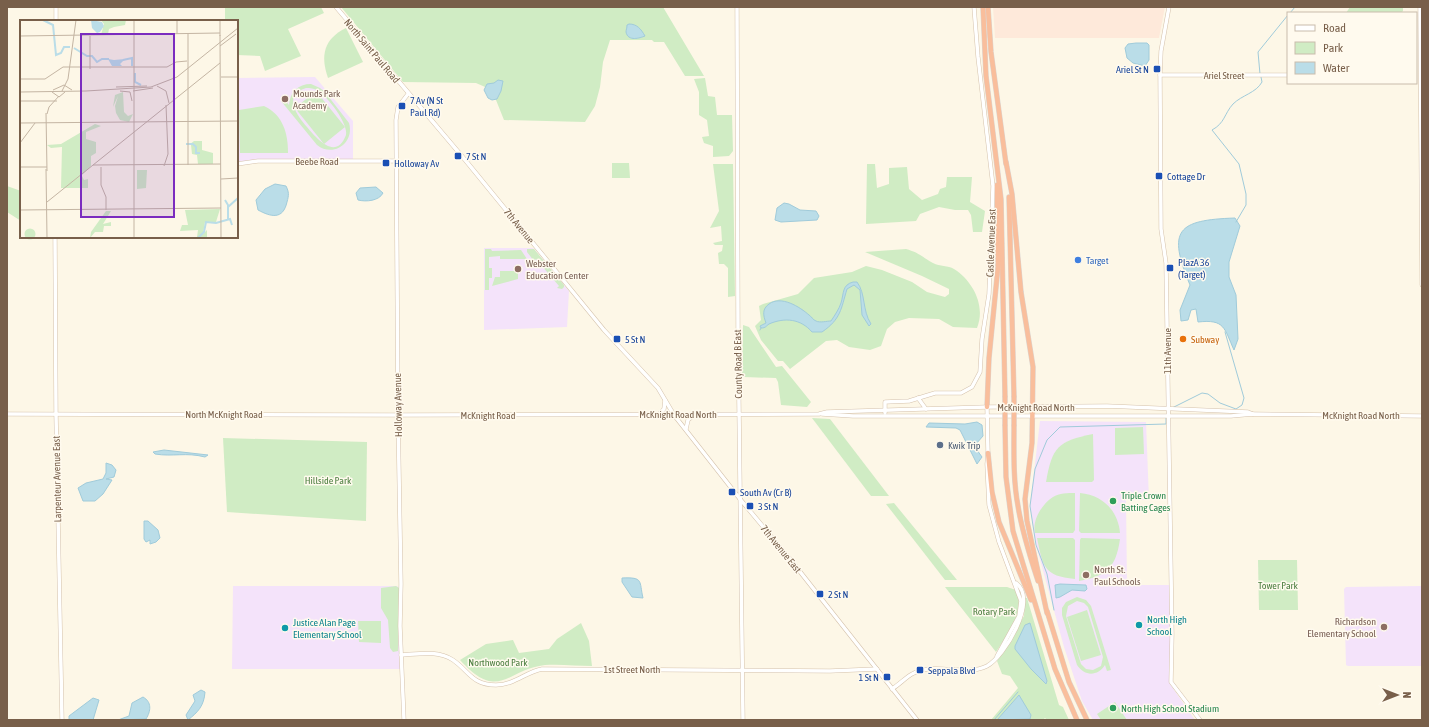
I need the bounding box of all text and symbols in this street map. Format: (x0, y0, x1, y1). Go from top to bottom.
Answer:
legend (1287, 12, 1417, 84)
street label: North Saint Paul Road (342, 17, 402, 85)
inset map (20, 20, 238, 238)
text: Road (1323, 21, 1346, 35)
text: Park (1323, 41, 1344, 55)
text: Water (1323, 61, 1350, 75)
place label: Ariel St N (1116, 64, 1149, 75)
marker: Ariel St N (1152, 64, 1162, 74)
street label: Ariel Street (1204, 70, 1244, 81)
place label: Mounds Park Academy (293, 88, 341, 111)
marker: Mounds Park Academy (280, 94, 290, 104)
place label: 7 Av (N St Paul Rd) (410, 95, 443, 118)
marker: 7 Av (N St Paul Rd) (397, 101, 407, 111)
marker: 7 St N (453, 151, 463, 161)
place label: 7 St N (466, 151, 487, 162)
street label: Beebe Road (295, 156, 339, 167)
marker: Holloway Av (381, 158, 391, 168)
place label: Holloway Av (394, 158, 439, 169)
marker: Cottage Dr (1154, 171, 1164, 181)
place label: Cottage Dr (1167, 171, 1206, 182)
street label: 7th Avenue (502, 206, 537, 246)
street label: Castle Avenue East (984, 209, 998, 277)
marker: Target (1073, 255, 1083, 265)
place label: Target (1086, 255, 1109, 266)
place label: PlazA 36 (Target) (1178, 257, 1210, 280)
place label: Webster Education Center (526, 258, 589, 281)
marker: PlazA 36 (Target) (1165, 263, 1175, 273)
marker: Webster Education Center (513, 264, 523, 274)
street label: 11th Avenue (1162, 327, 1173, 374)
street label: County Road B East (732, 329, 744, 399)
marker: 5 St N (612, 334, 622, 344)
place label: 5 St N (625, 334, 646, 345)
marker: Subway (1178, 334, 1188, 344)
place label: Subway (1191, 334, 1219, 345)
street label: Holloway Avenue (392, 372, 404, 437)
street label: McKnight Road North (997, 402, 1075, 413)
street label: North McKnight Road (185, 409, 263, 420)
street label: McKnight Road North (639, 409, 717, 420)
street label: McKnight Road (461, 410, 516, 421)
street label: McKnight Road North (1322, 410, 1400, 421)
street label: Larpenteur Avenue East (51, 436, 63, 522)
marker: Kwik Trip (935, 440, 945, 450)
place label: Kwik Trip (948, 440, 981, 451)
park label: Hillside Park (305, 475, 352, 486)
marker: South Av (Cr B) (727, 487, 737, 497)
place label: South Av (Cr B) (740, 487, 792, 498)
place label: Triple Crown Batting Cages (1121, 490, 1171, 513)
marker: Triple Crown Batting Cages (1108, 496, 1118, 506)
marker: 3 St N (745, 501, 755, 511)
place label: 3 St N (758, 501, 779, 512)
street label: 7th Avenue East (758, 523, 804, 575)
place label: North St. Paul Schools (1094, 564, 1141, 587)
marker: North St. Paul Schools (1081, 570, 1091, 580)
park label: Tower Park (1258, 580, 1299, 591)
marker: 2 St N (815, 589, 825, 599)
place label: 2 St N (828, 589, 849, 600)
park label: Rotary Park (973, 606, 1016, 617)
place label: North High School (1147, 614, 1187, 637)
place label: Richardson Elementary School (1307, 616, 1376, 639)
place label: Justice Alan Page Elementary School (293, 617, 362, 640)
marker: North High School (1134, 620, 1144, 630)
marker: Richardson Elementary School (1379, 622, 1389, 632)
marker: Justice Alan Page Elementary School (280, 623, 290, 633)
park label: Northwood Park (468, 657, 528, 668)
street label: 1st Street North (604, 664, 661, 675)
marker: Seppala Blvd (915, 665, 925, 675)
place label: Seppala Blvd (928, 665, 976, 676)
place label: 1 St N (859, 672, 879, 683)
marker: 1 St N (882, 672, 892, 682)
north arrow (1377, 675, 1417, 715)
text: N (1401, 692, 1413, 698)
marker: North High School Stadium (1108, 703, 1118, 713)
place label: North High School Stadium (1121, 703, 1219, 714)

